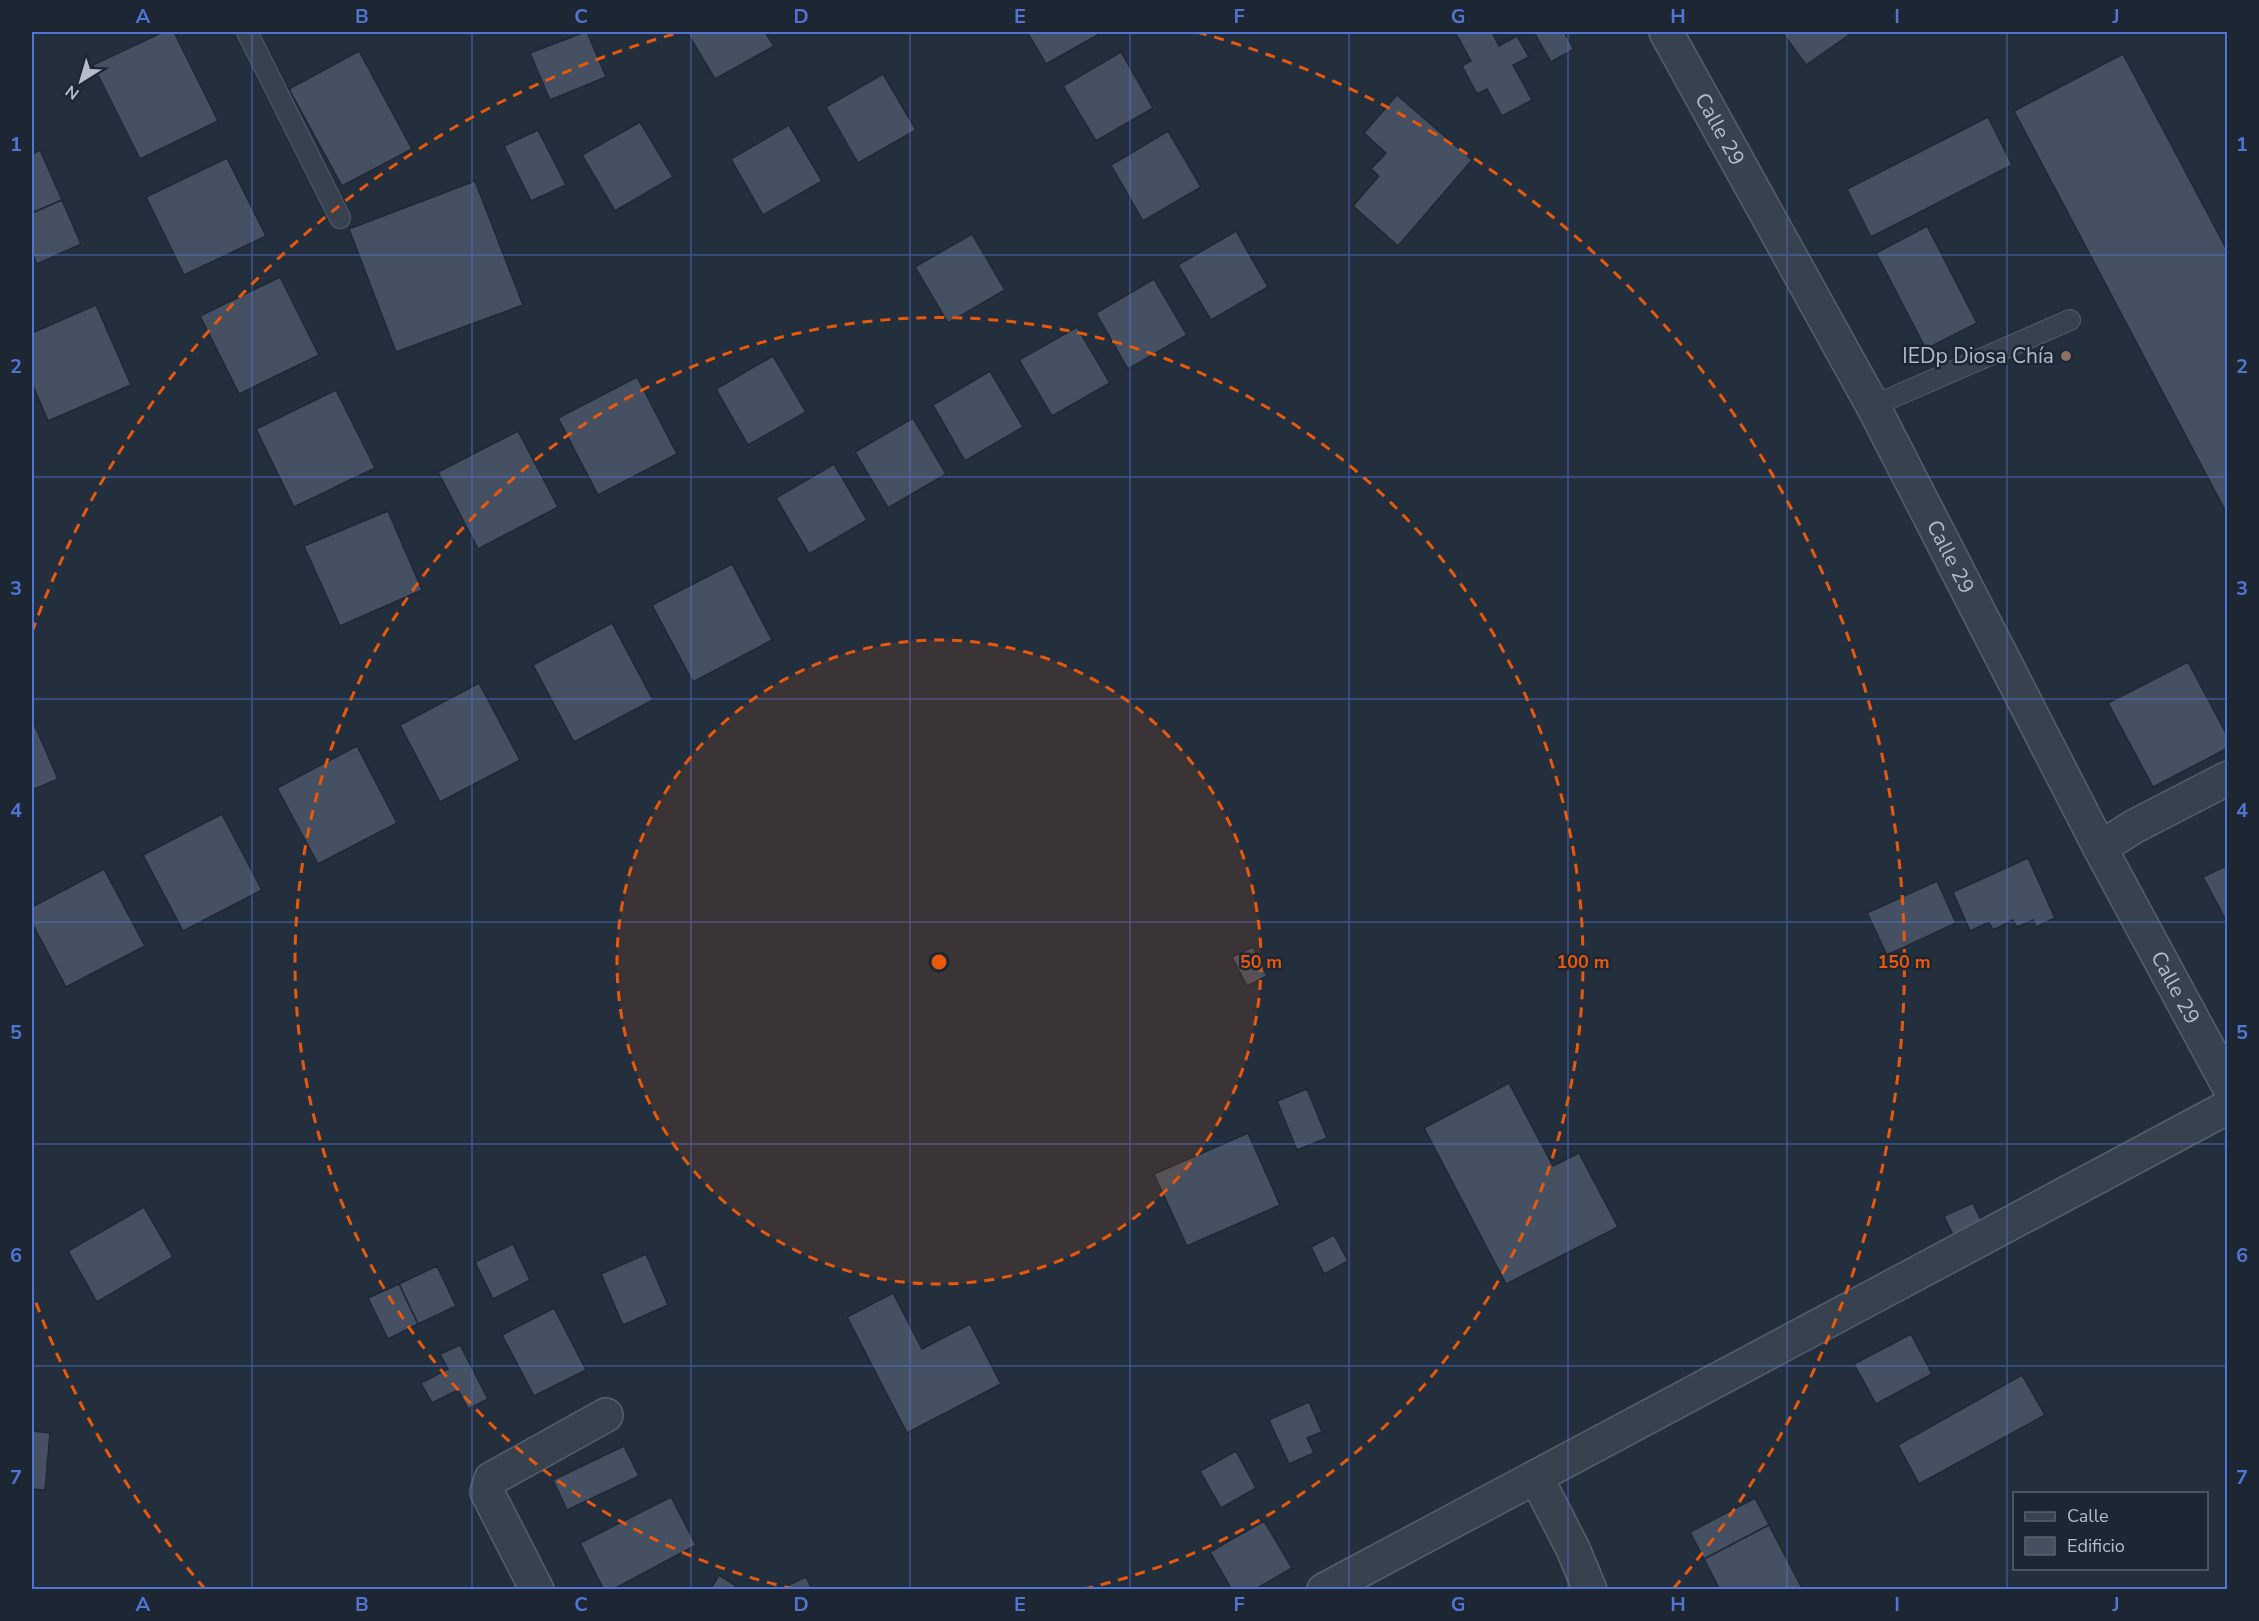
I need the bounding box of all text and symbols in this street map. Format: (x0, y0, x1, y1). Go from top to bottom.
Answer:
text: A (136, 3, 151, 30)
text: B (355, 3, 369, 30)
text: C (574, 3, 588, 30)
text: D (793, 3, 809, 30)
text: E (1014, 3, 1026, 30)
text: F (1233, 3, 1245, 30)
text: G (1451, 3, 1465, 30)
text: H (1670, 3, 1686, 30)
text: I (1894, 3, 1900, 30)
text: J (2111, 3, 2120, 30)
north arrow (51, 51, 111, 111)
text: N (61, 80, 84, 105)
street label: Calle 29 (1688, 88, 1751, 170)
text: 1 (10, 131, 22, 158)
text: 1 (2236, 131, 2248, 158)
place label: IEDp Diosa Chía (1902, 342, 2054, 370)
marker: IEDp Diosa Chía (2059, 349, 2073, 363)
text: 2 (10, 353, 22, 380)
text: 2 (2236, 353, 2248, 380)
street label: Calle 29 (1920, 515, 1981, 598)
text: 3 (10, 575, 22, 602)
text: 3 (2236, 575, 2248, 602)
text: 4 (10, 797, 22, 824)
text: 4 (2236, 797, 2248, 824)
street label: Calle 29 (2144, 946, 2207, 1029)
text: 50 m (1240, 950, 1282, 974)
text: 100 m (1556, 950, 1610, 974)
text: 150 m (1877, 950, 1931, 974)
centre of rings (929, 952, 949, 972)
text: 5 (10, 1019, 22, 1046)
text: 5 (2236, 1019, 2248, 1046)
text: 6 (10, 1242, 22, 1269)
text: 6 (2236, 1242, 2248, 1269)
text: 7 (10, 1464, 22, 1491)
text: 7 (2236, 1464, 2248, 1491)
legend (2013, 1492, 2208, 1570)
text: Calle (2067, 1504, 2109, 1528)
text: Edificio (2067, 1534, 2125, 1558)
text: A (136, 1591, 151, 1618)
text: B (355, 1591, 369, 1618)
text: C (574, 1591, 588, 1618)
text: D (793, 1591, 809, 1618)
text: E (1014, 1591, 1026, 1618)
text: F (1233, 1591, 1245, 1618)
text: G (1451, 1591, 1465, 1618)
text: H (1670, 1591, 1686, 1618)
text: I (1894, 1591, 1900, 1618)
text: J (2111, 1591, 2120, 1618)

